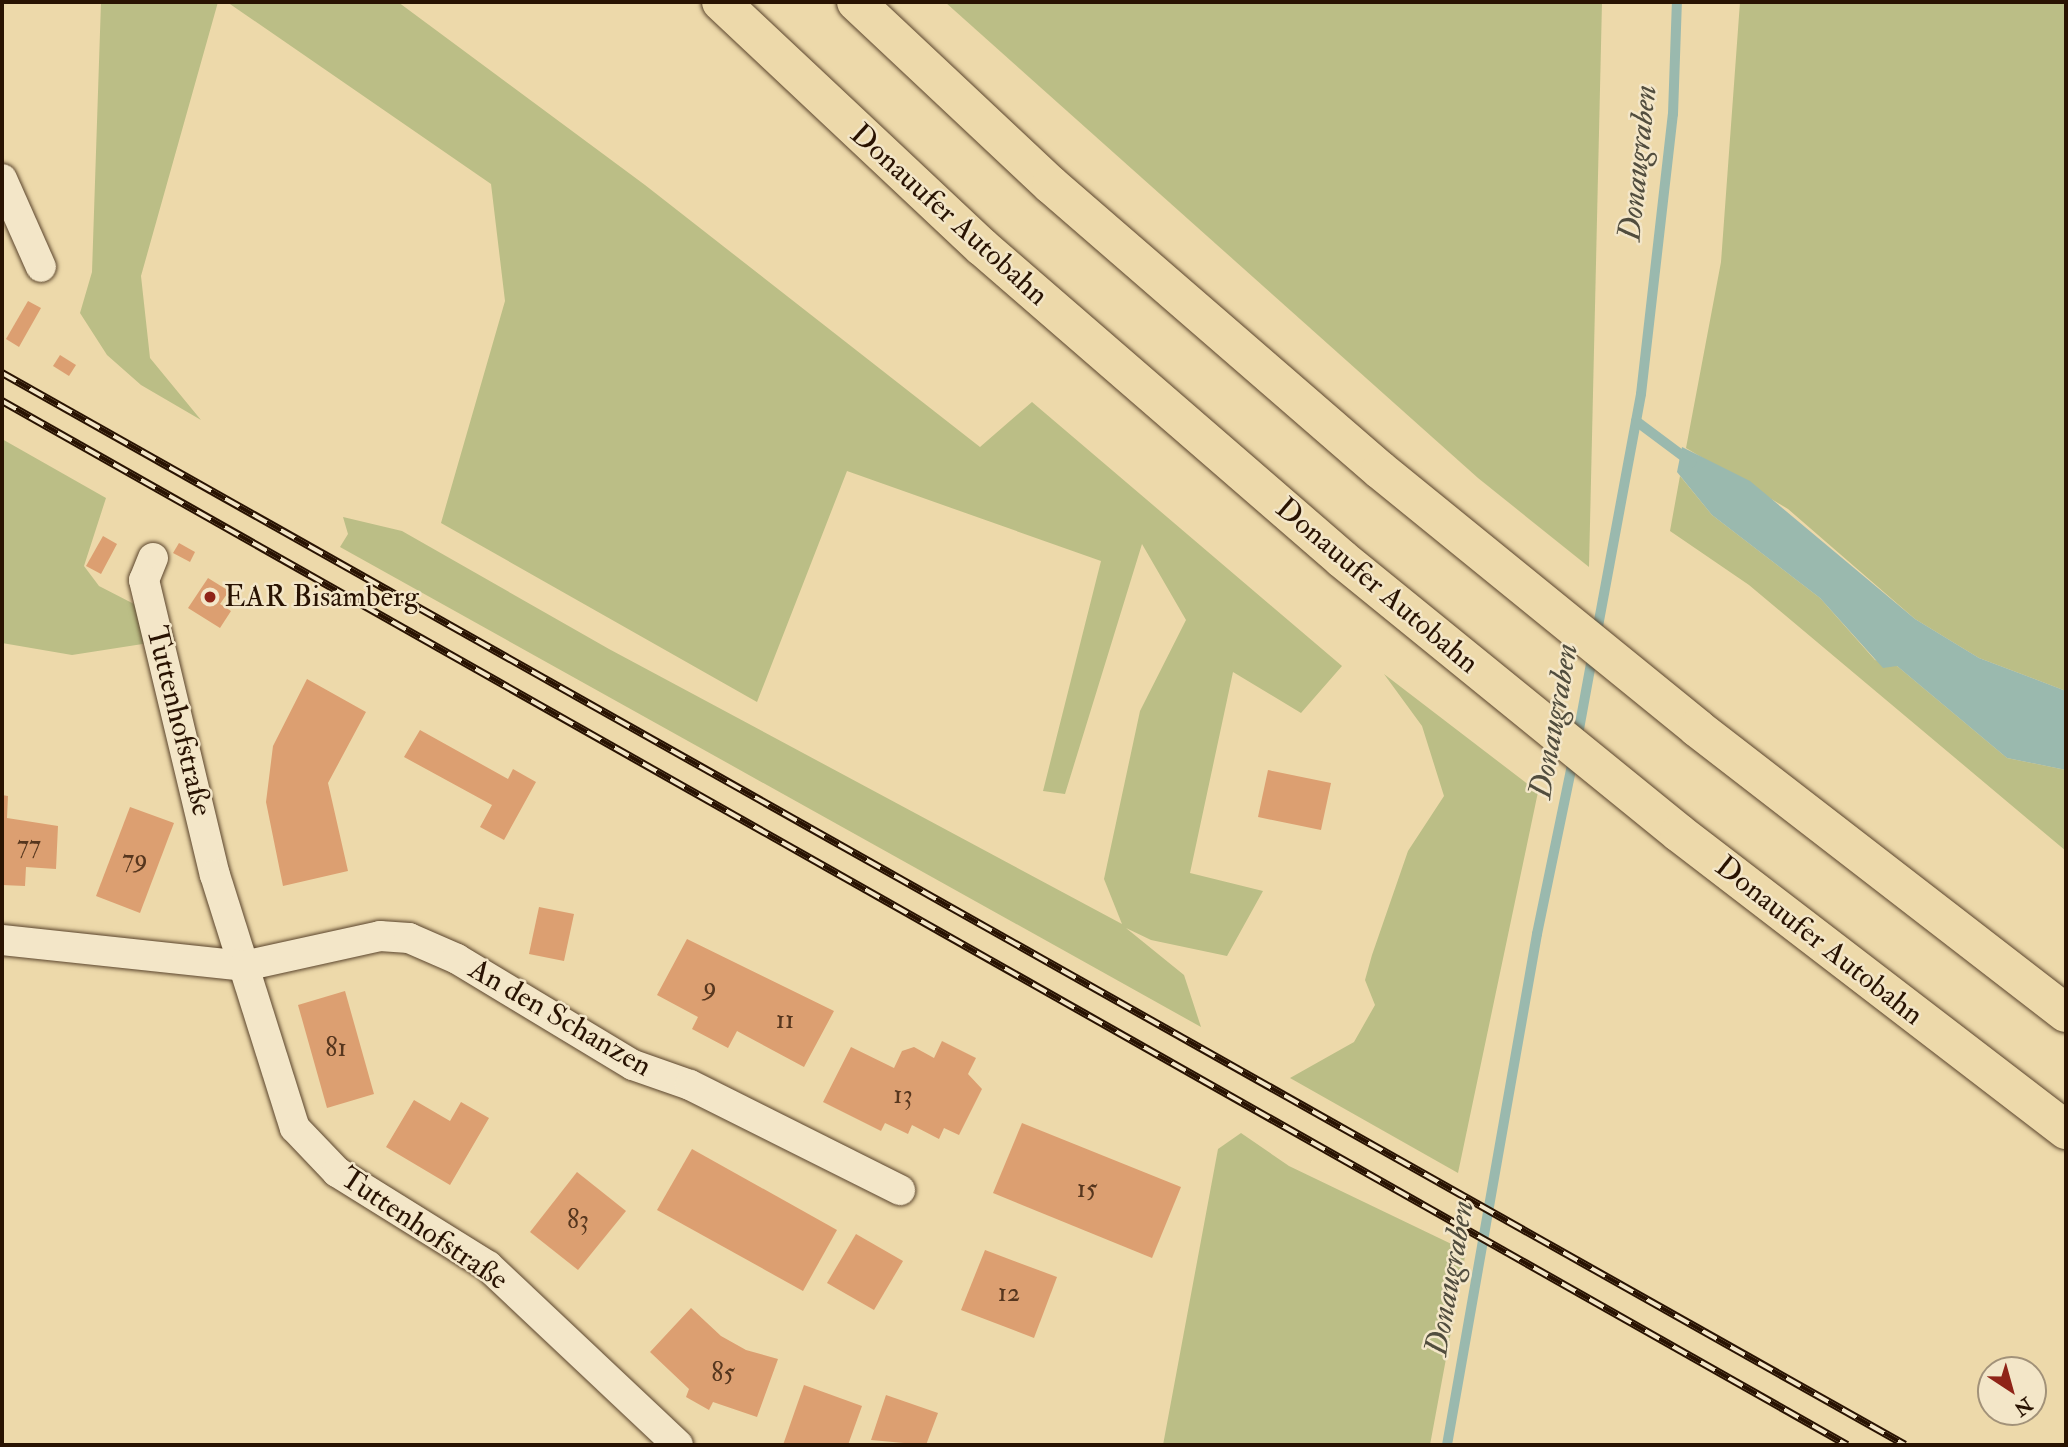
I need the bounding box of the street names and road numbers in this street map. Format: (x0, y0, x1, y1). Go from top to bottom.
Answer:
street label: Donauufer Autobahn (843, 117, 1055, 313)
street label: Donauufer Autobahn (1268, 491, 1486, 681)
street label: Tuttenhofstraße (138, 622, 220, 820)
street label: Donauufer Autobahn (1708, 849, 1930, 1033)
street label: An den Schanzen (462, 951, 658, 1085)
street label: Tuttenhofstraße (333, 1160, 515, 1298)

